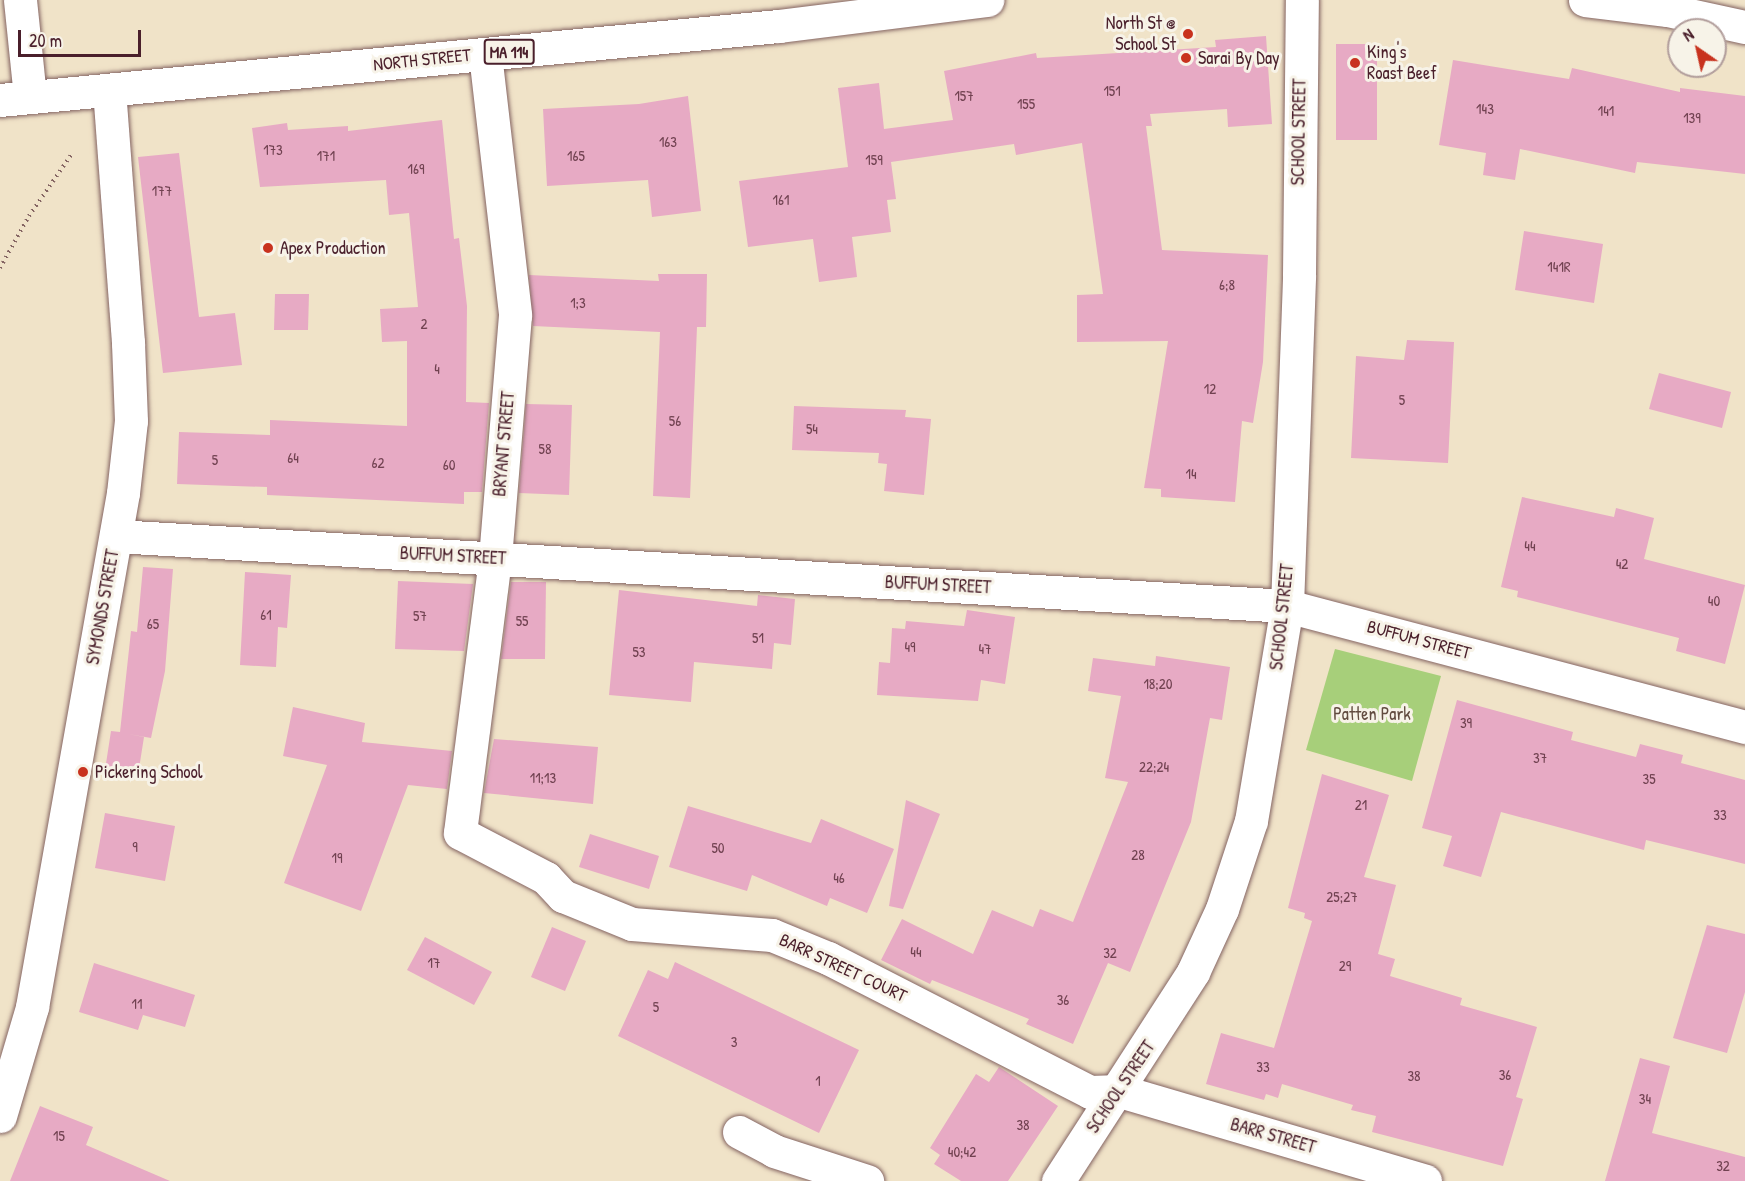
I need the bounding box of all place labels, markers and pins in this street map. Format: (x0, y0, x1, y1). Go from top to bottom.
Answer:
place label: North St @ School St (1106, 13, 1176, 56)
marker: North St @ School St (1181, 27, 1195, 41)
place label: King's Roast Beef (1367, 42, 1437, 84)
place label: Sarai By Day (1198, 47, 1280, 69)
marker: Sarai By Day (1179, 51, 1193, 65)
marker: King's Roast Beef (1348, 56, 1362, 70)
place label: Apex Production (280, 237, 386, 259)
marker: Apex Production (261, 241, 275, 255)
place label: Pickering School (95, 761, 203, 783)
marker: Pickering School (76, 765, 90, 779)

